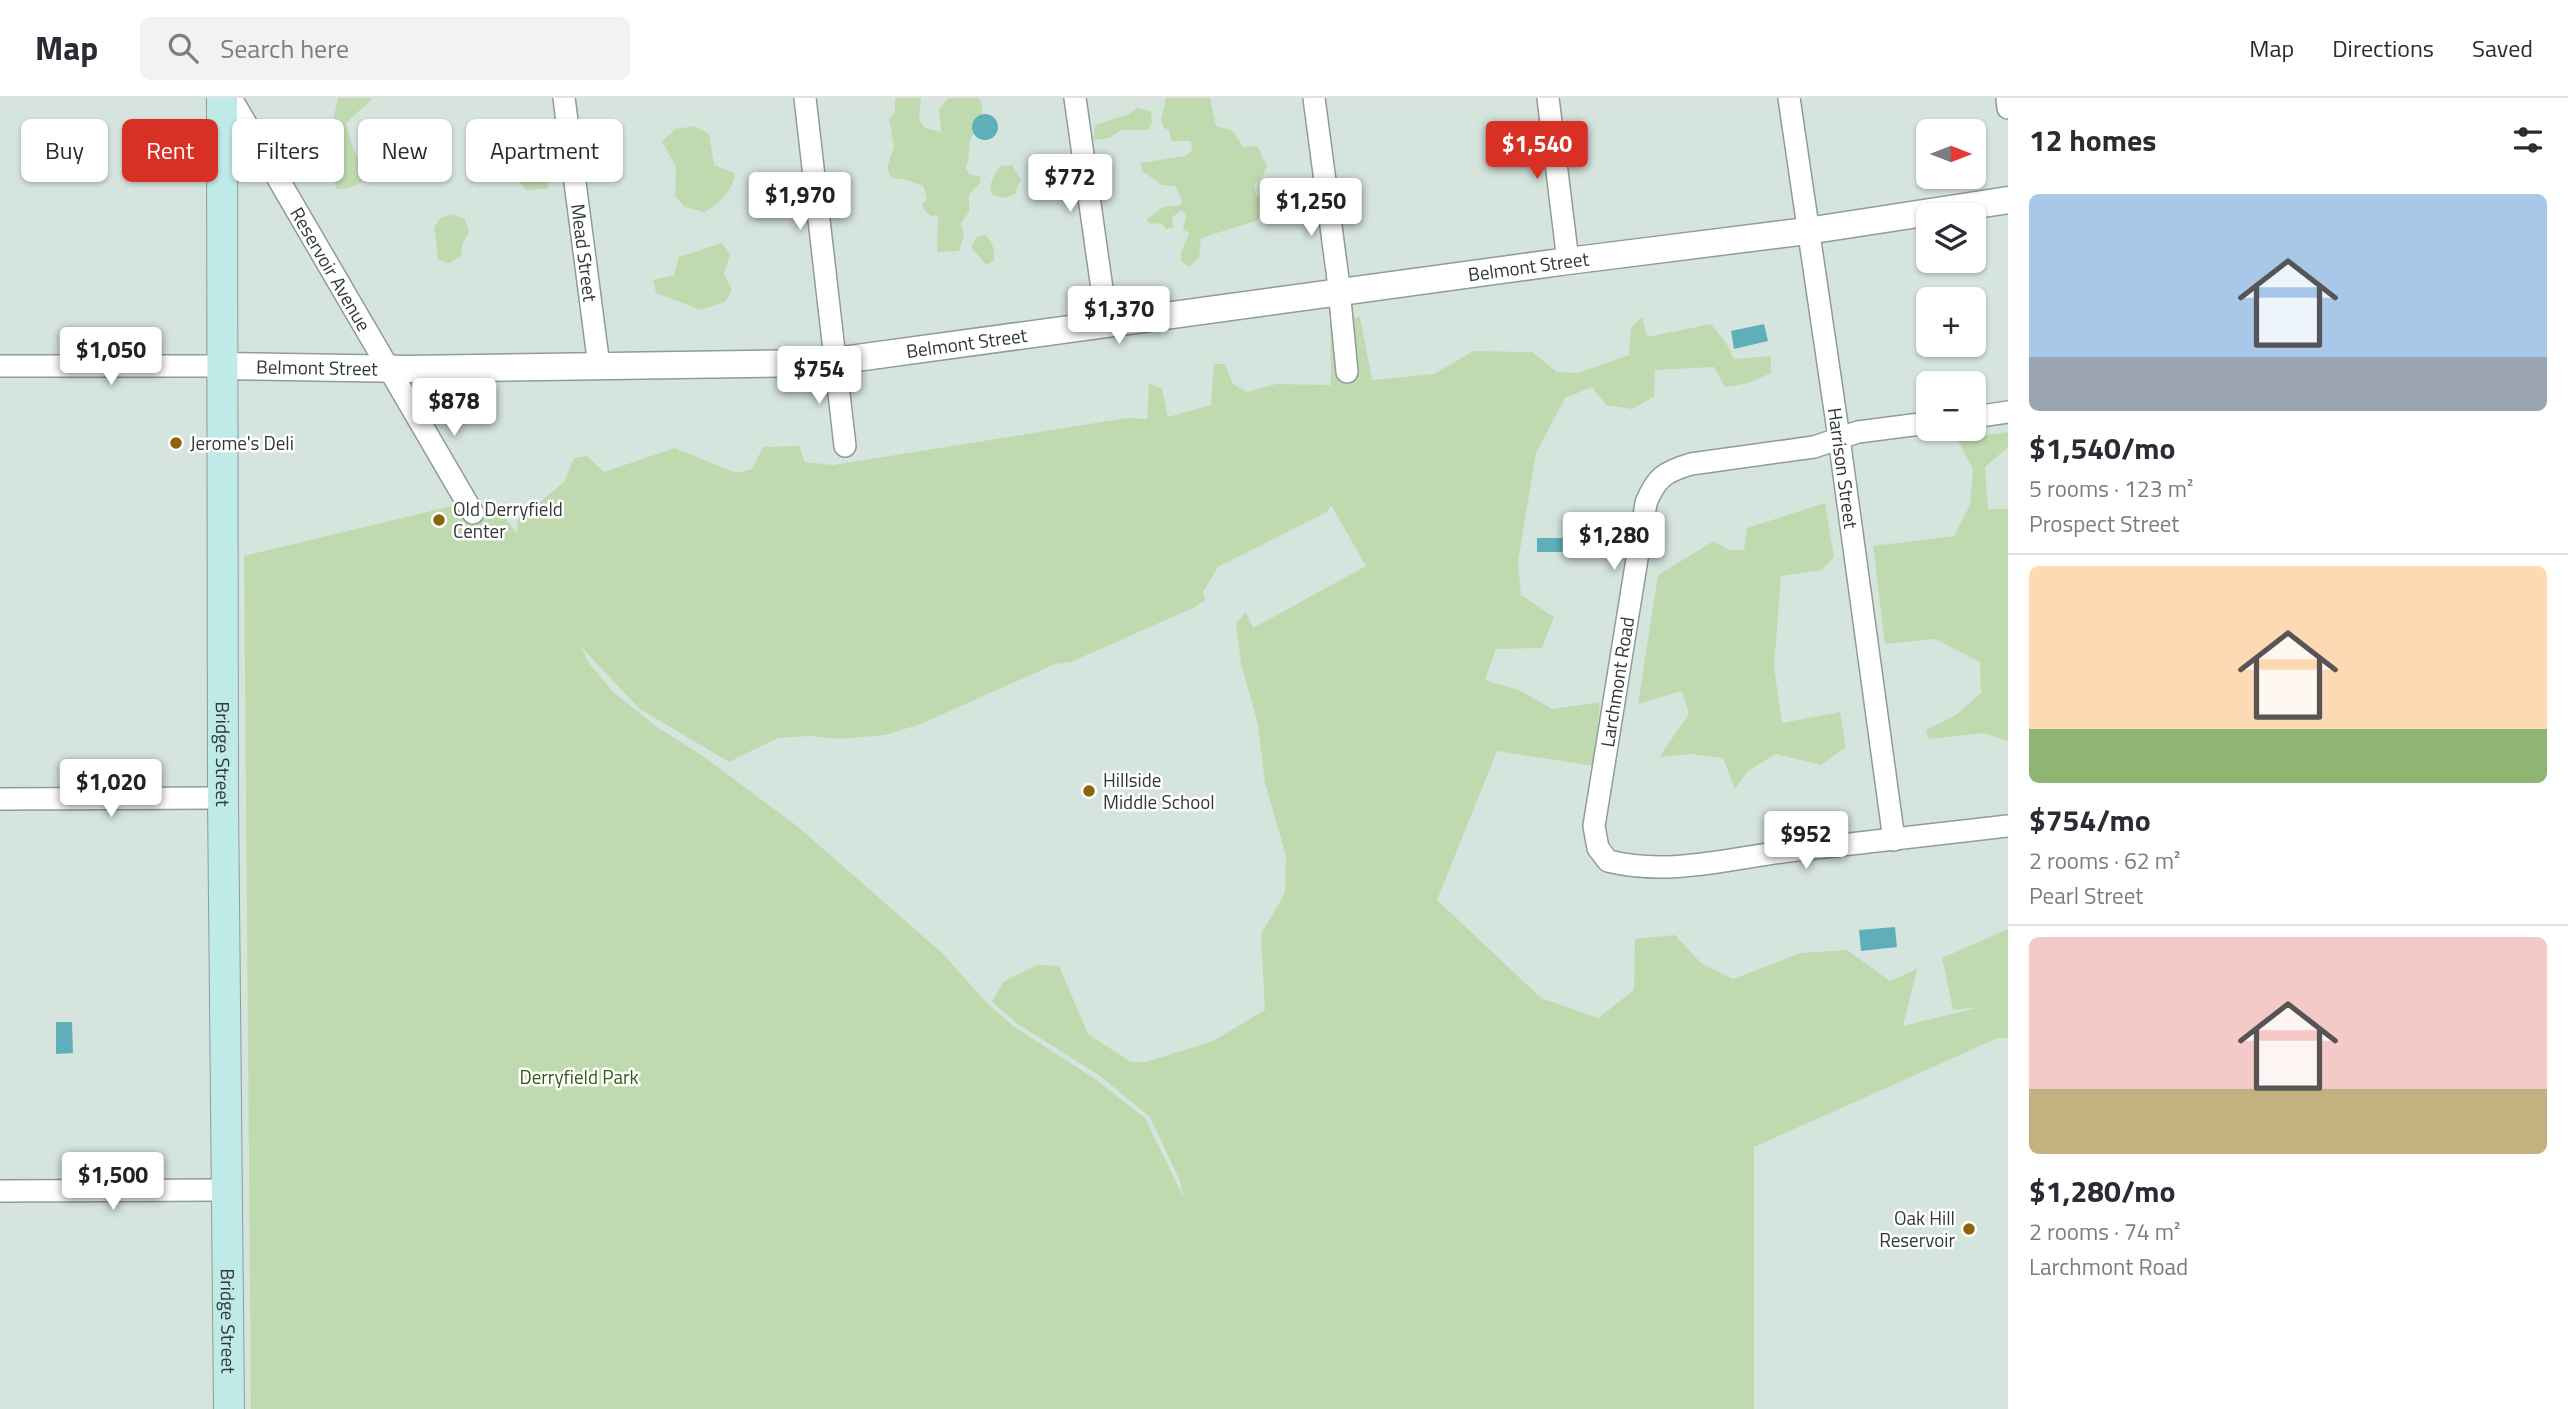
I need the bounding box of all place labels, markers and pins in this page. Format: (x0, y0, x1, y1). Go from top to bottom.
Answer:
pin: $1,540 (1480, 122, 1594, 181)
pin: $772 (1029, 155, 1111, 214)
pin: $1,970 (743, 172, 857, 232)
pin: $1,250 (1254, 178, 1368, 238)
pin: $1,370 (1062, 286, 1176, 346)
pin: $1,050 (54, 328, 168, 387)
pin: $754 (778, 346, 860, 406)
pin: $878 (413, 378, 495, 438)
place label: Jerome's Deli (190, 428, 294, 457)
marker: Jerome's Deli (168, 435, 184, 451)
place label: Old Derryfield Center (453, 494, 563, 545)
marker: Old Derryfield Center (431, 512, 447, 528)
pin: $1,280 (1557, 512, 1671, 572)
pin: $1,020 (54, 760, 168, 819)
place label: Hillside Middle School (1103, 765, 1215, 816)
marker: Hillside Middle School (1081, 783, 1097, 799)
pin: $952 (1765, 812, 1847, 871)
pin: $1,500 (56, 1152, 170, 1212)
place label: Oak Hill Reservoir (1879, 1203, 1955, 1254)
marker: Oak Hill Reservoir (1961, 1221, 1977, 1237)

